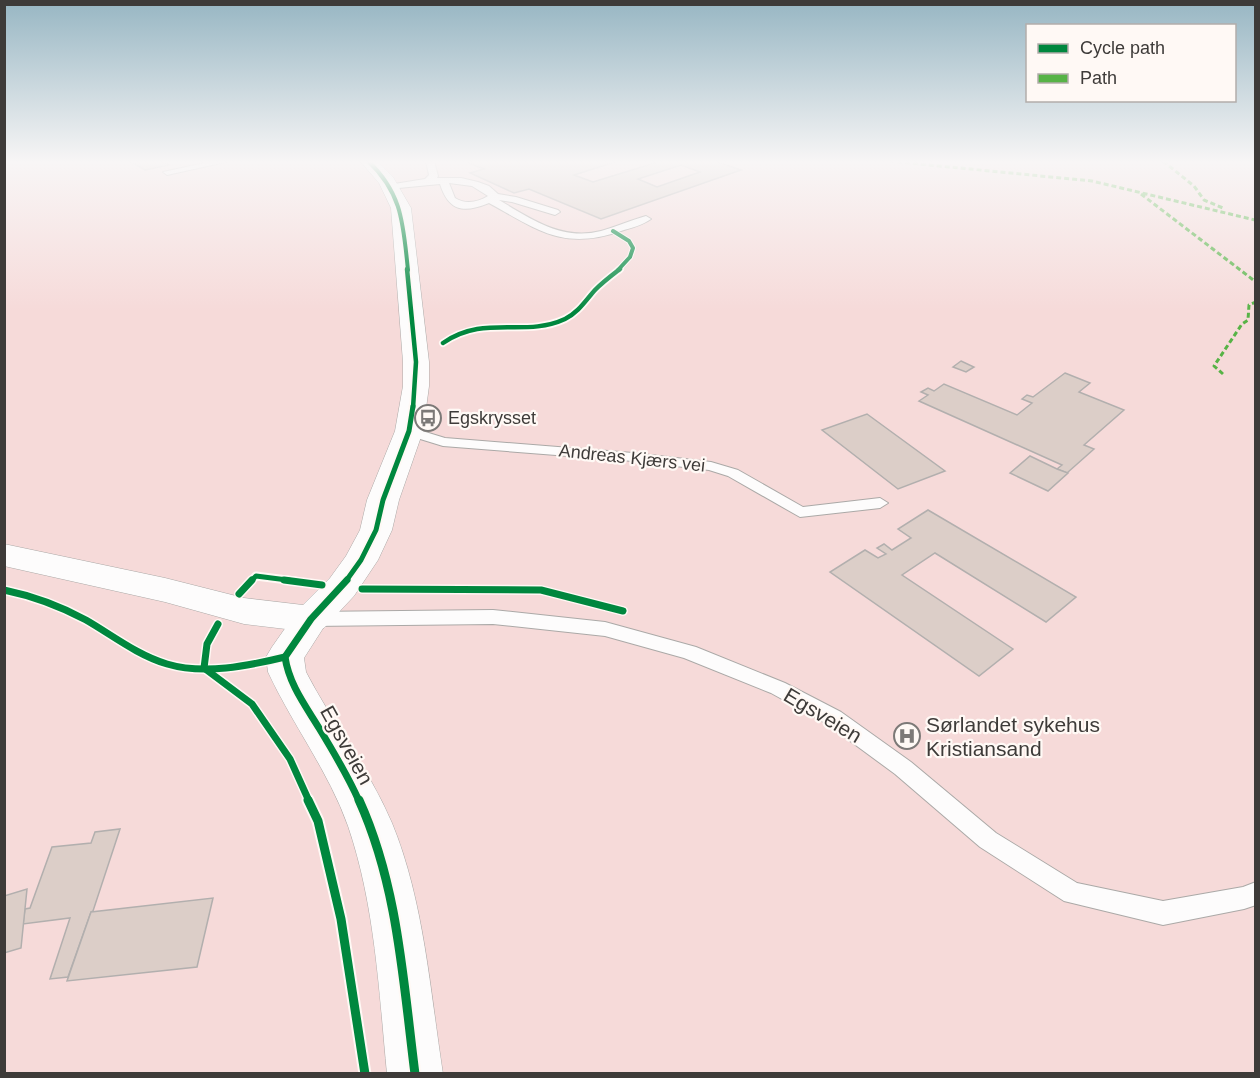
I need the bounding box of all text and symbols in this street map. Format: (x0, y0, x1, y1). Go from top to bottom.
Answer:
legend (1026, 24, 1236, 102)
text: Cycle path (1080, 38, 1165, 58)
text: Path (1080, 68, 1117, 88)
bus stop icon: Egskrysset (413, 403, 443, 433)
place label: Egskrysset (448, 408, 536, 428)
street label: Andreas Kjærs vei (558, 440, 706, 476)
street label: Egsveien (780, 683, 866, 747)
street label: Egsveien (316, 702, 378, 788)
place label: Sørlandet sykehus Kristiansand (926, 713, 1100, 760)
hospital icon: Sørlandet sykehus Kristiansand (892, 721, 922, 751)

